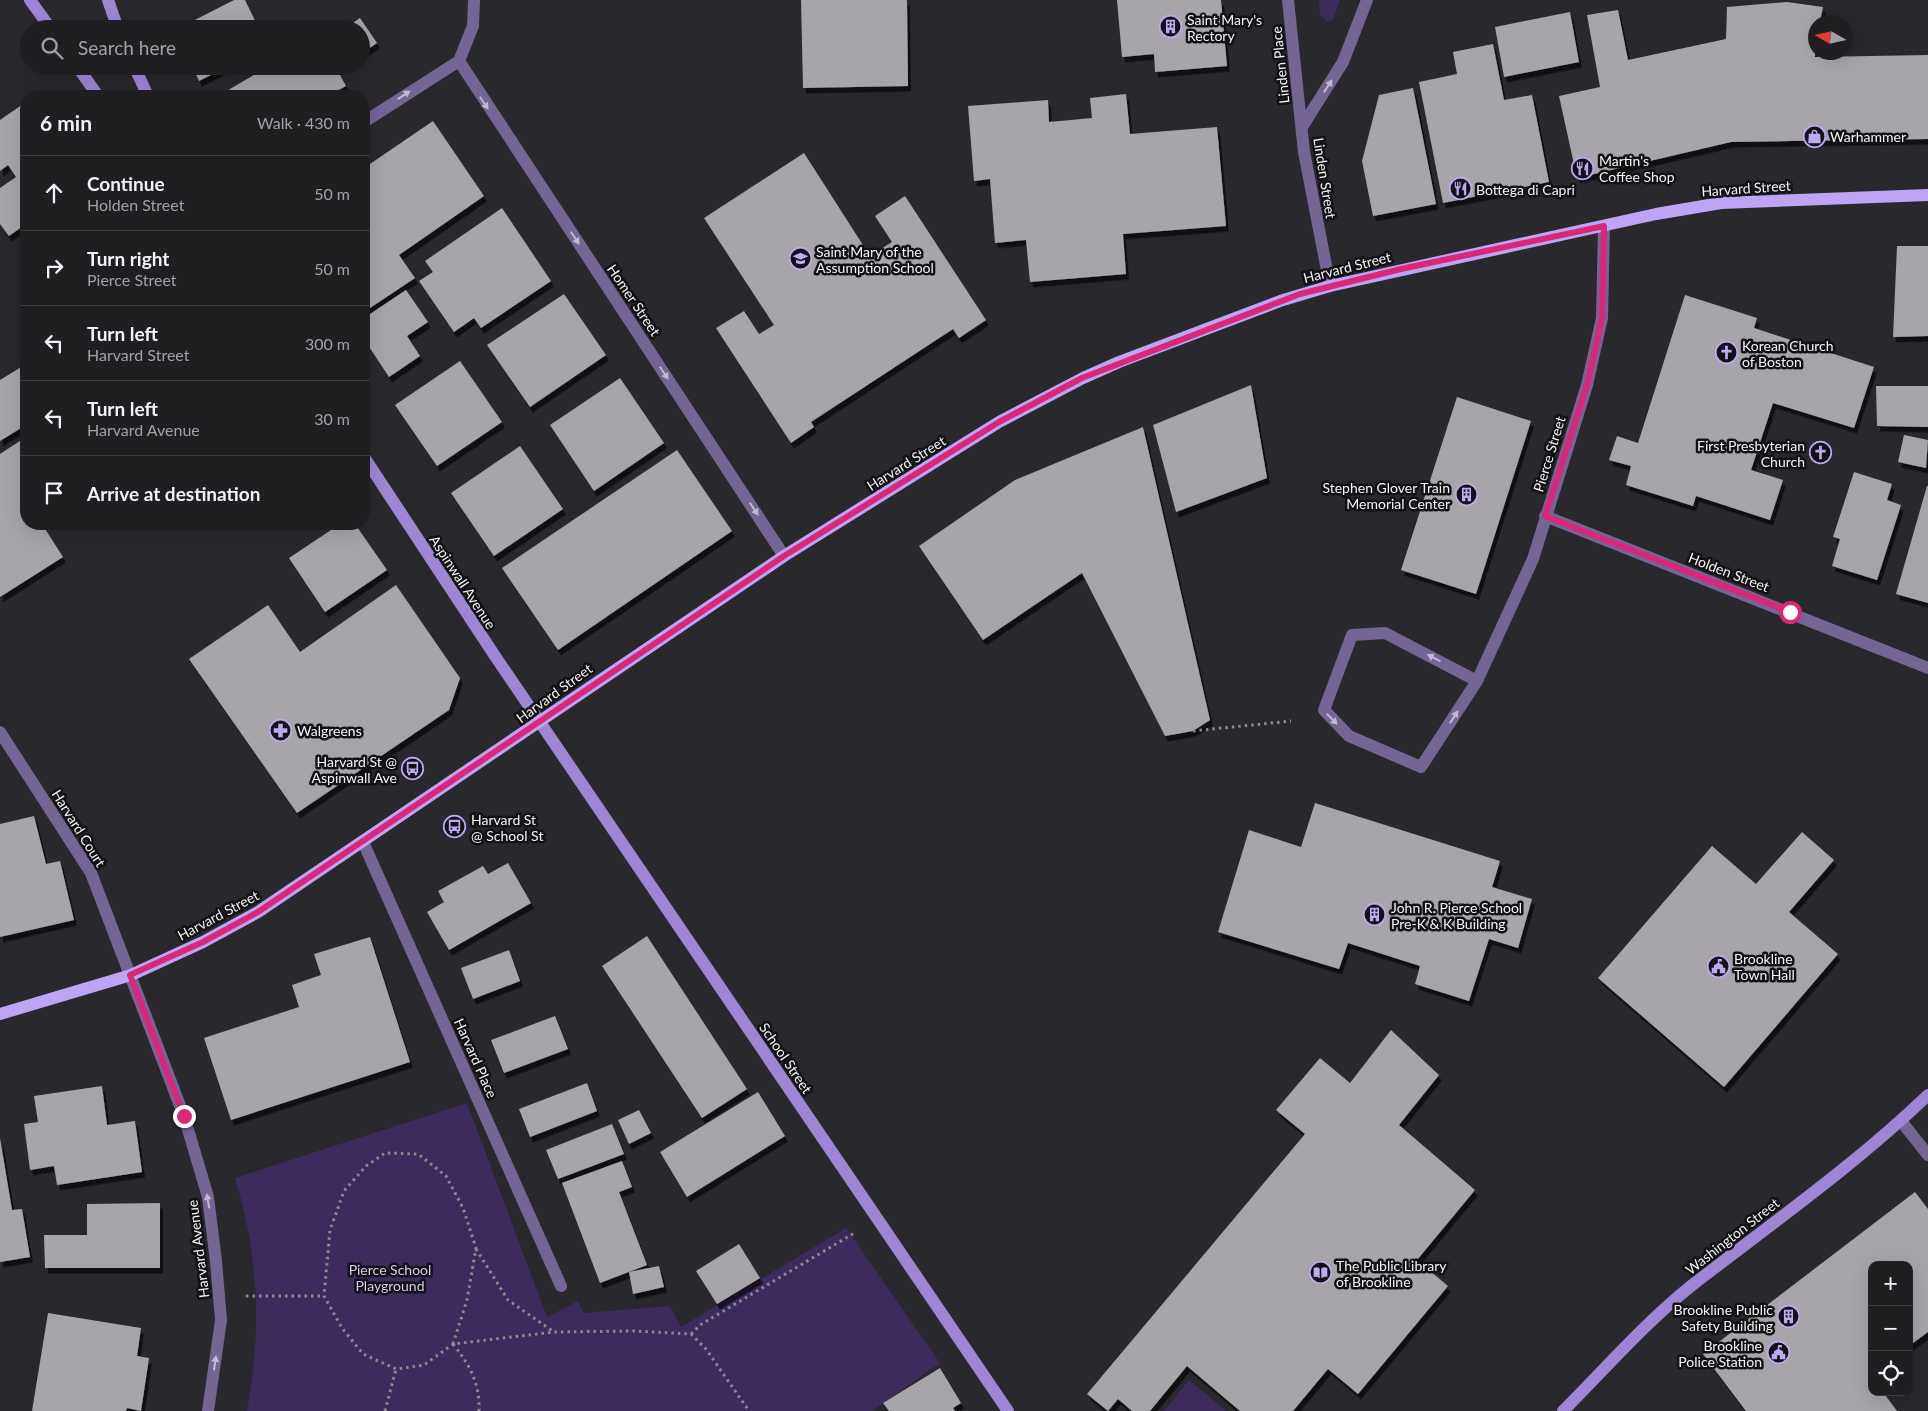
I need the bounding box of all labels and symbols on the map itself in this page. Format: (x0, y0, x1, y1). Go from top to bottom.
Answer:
place label: Saint Mary's Rectory (1187, 11, 1262, 44)
building icon: Saint Mary's Rectory (1159, 15, 1183, 39)
north arrow (1808, 15, 1853, 60)
street label: Linden Place (1267, 26, 1293, 104)
one-way arrow (1323, 79, 1333, 93)
one-way arrow (398, 90, 411, 100)
one-way arrow (479, 96, 489, 109)
shop icon: Warhammer (1802, 124, 1826, 148)
place label: Warhammer (1830, 128, 1906, 145)
street label: Linden Street (1310, 136, 1340, 220)
place label: Martin's Coffee Shop (1599, 152, 1675, 185)
restaurant icon: Martin's Coffee Shop (1571, 156, 1595, 180)
street label: Harvard Street (1701, 176, 1791, 200)
restaurant icon: Bottega di Capri (1448, 177, 1472, 201)
place label: Bottega di Capri (1476, 181, 1575, 198)
one-way arrow (570, 231, 579, 244)
place label: Saint Mary of the Assumption School (816, 243, 934, 276)
school or university icon: Saint Mary of the Assumption School (788, 247, 812, 271)
street label: Harvard Street (1301, 248, 1393, 286)
street label: Homer Street (604, 261, 664, 339)
place label: Korean Church of Boston (1742, 337, 1834, 370)
church icon: Korean Church of Boston (1714, 341, 1738, 365)
one-way arrow (660, 366, 669, 380)
street label: Pierce Street (1529, 414, 1569, 494)
street label: Harvard Street (863, 432, 949, 494)
place label: First Presbyterian Church (1697, 437, 1805, 470)
church icon: First Presbyterian Church (1809, 441, 1833, 465)
place label: Stephen Glover Train Memorial Center (1322, 479, 1450, 512)
building icon: Stephen Glover Train Memorial Center (1454, 483, 1478, 507)
one-way arrow (749, 502, 759, 515)
street label: Aspinwall Avenue (426, 532, 500, 632)
street label: Holden Street (1686, 549, 1772, 595)
route start (1779, 601, 1802, 624)
one-way arrow (1426, 654, 1441, 662)
street label: Harvard Street (513, 660, 595, 726)
one-way arrow (1449, 710, 1458, 724)
one-way arrow (1326, 713, 1338, 725)
pharmacy icon: Walgreens (269, 718, 293, 742)
place label: Walgreens (297, 722, 362, 739)
place label: Harvard St @ Aspinwall Ave (312, 753, 397, 786)
bus stop icon: Harvard St @ Aspinwall Ave (401, 757, 425, 781)
street label: Harvard Court (49, 786, 109, 870)
place label: Harvard St @ School St (471, 811, 543, 844)
bus stop icon: Harvard St @ School St (443, 815, 467, 839)
street label: Harvard Street (174, 886, 262, 944)
place label: John R. Pierce School Pre-K & K Building (1391, 899, 1522, 932)
building icon: John R. Pierce School Pre-K & K Building (1363, 903, 1387, 927)
place label: Brookline Town Hall (1734, 950, 1795, 983)
public building icon: Brookline Town Hall (1706, 954, 1730, 978)
street label: Harvard Place (451, 1016, 501, 1100)
street label: School Street (756, 1019, 816, 1097)
route end (173, 1105, 196, 1128)
one-way arrow (204, 1193, 212, 1209)
street label: Washington Street (1682, 1194, 1782, 1278)
street label: Harvard Avenue (184, 1199, 212, 1299)
place label: The Public Library of Brookline (1336, 1257, 1447, 1290)
park label: Pierce School Playground (349, 1261, 431, 1294)
library icon: The Public Library of Brookline (1308, 1261, 1332, 1285)
place label: Brookline Public Safety Building (1674, 1301, 1773, 1334)
building icon: Brookline Public Safety Building (1777, 1305, 1801, 1329)
place label: Brookline Police Station (1678, 1337, 1762, 1370)
public building icon: Brookline Police Station (1766, 1341, 1790, 1365)
one-way arrow (211, 1354, 219, 1370)

